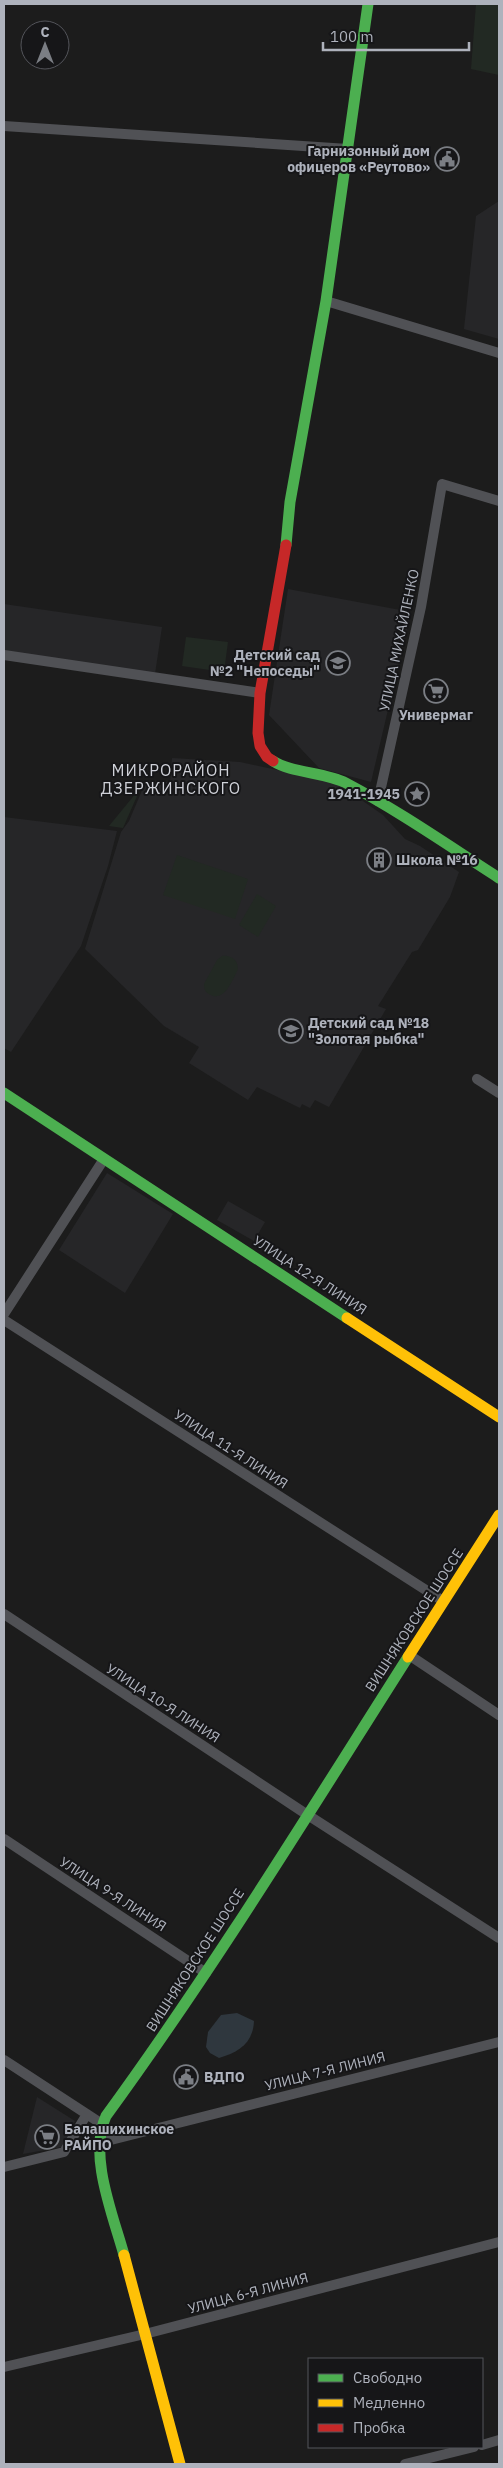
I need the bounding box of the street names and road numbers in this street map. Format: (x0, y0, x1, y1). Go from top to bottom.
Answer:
street label: УЛИЦА МИХАЙЛЕНКО (374, 567, 423, 713)
street label: УЛИЦА 12-Я ЛИНИЯ (250, 1231, 370, 1319)
street label: УЛИЦА 11-Я ЛИНИЯ (171, 1405, 291, 1493)
street label: ВИШНЯКОВСКОЕ ШОССЕ (361, 1545, 467, 1695)
street label: УЛИЦА 10-Я ЛИНИЯ (103, 1659, 223, 1747)
street label: УЛИЦА 9-Я ЛИНИЯ (56, 1853, 170, 1935)
street label: ВИШНЯКОВСКОЕ ШОССЕ (142, 1885, 248, 2035)
street label: УЛИЦА 7-Я ЛИНИЯ (263, 2047, 387, 2095)
street label: УЛИЦА 6-Я ЛИНИЯ (186, 2268, 310, 2318)

